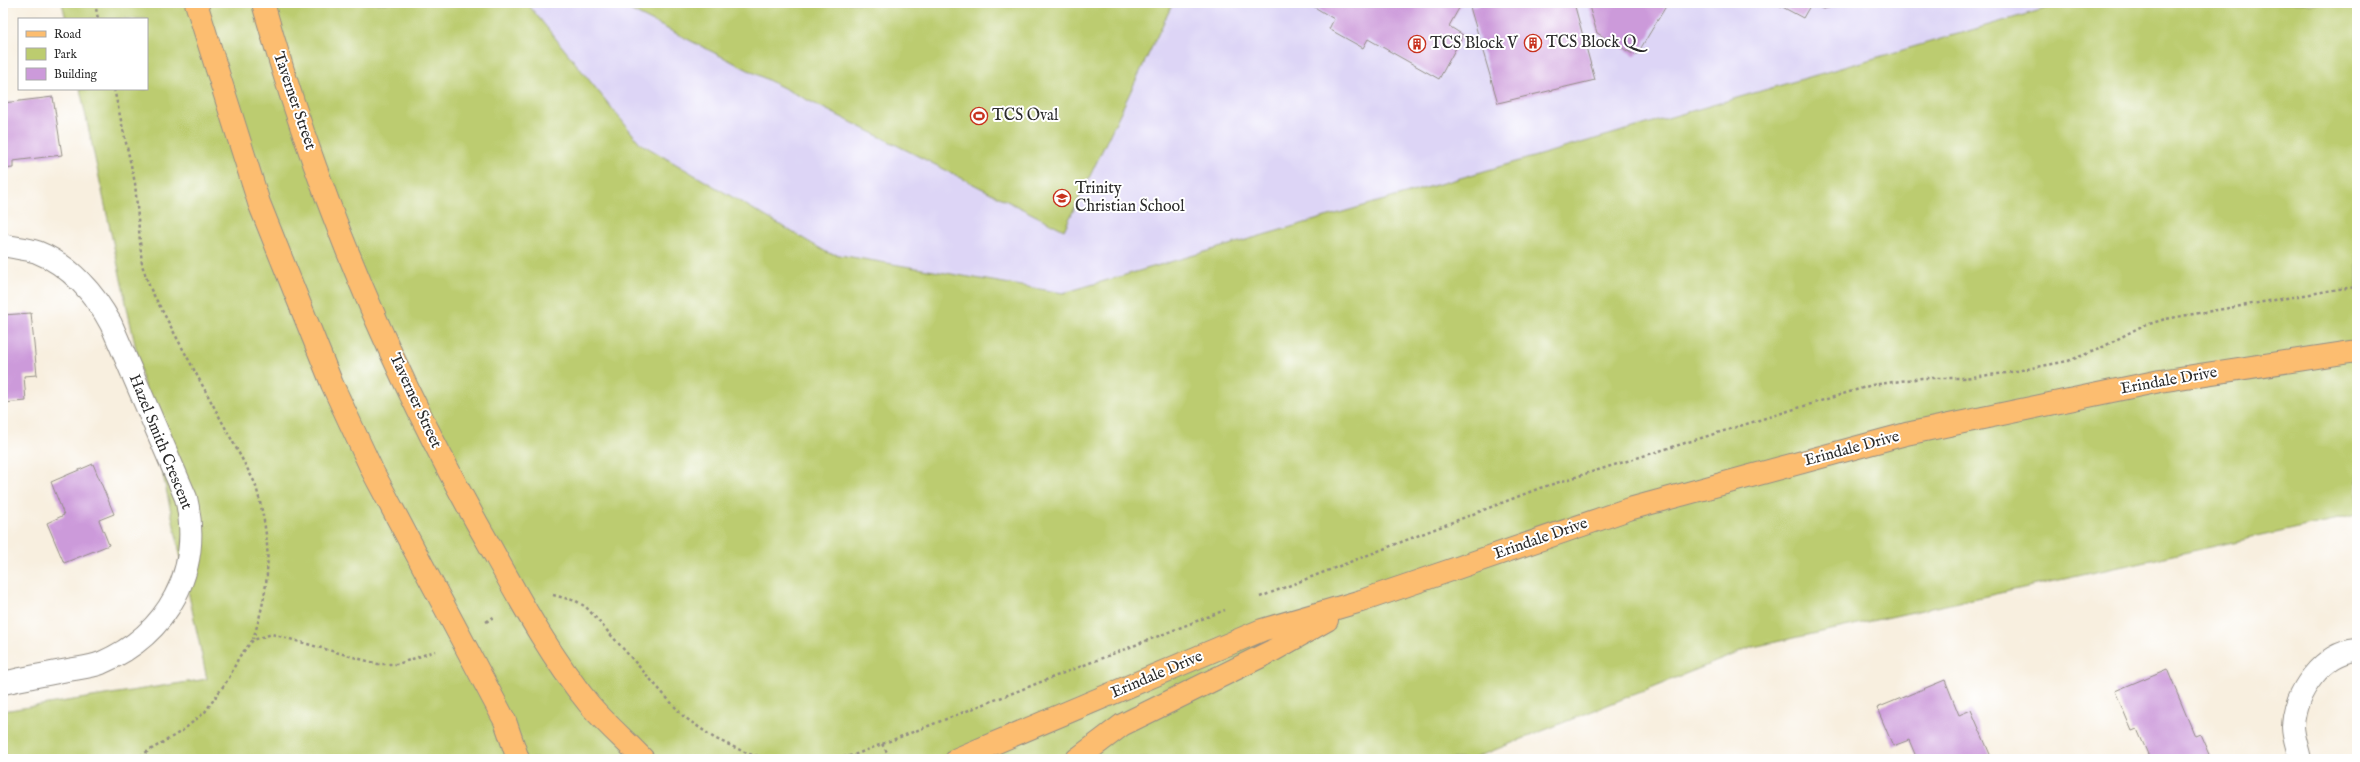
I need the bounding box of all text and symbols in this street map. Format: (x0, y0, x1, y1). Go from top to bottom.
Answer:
legend (18, 18, 148, 90)
text: Road (54, 27, 82, 42)
building icon: TCS Block Q (1523, 33, 1543, 53)
place label: TCS Block Q (1546, 33, 1648, 53)
building icon: TCS Block V (1407, 34, 1427, 54)
place label: TCS Block V (1430, 34, 1518, 54)
text: Park (54, 47, 77, 62)
street label: Taverner Street (268, 49, 320, 153)
text: Building (54, 67, 98, 82)
sports icon: TCS Oval (969, 106, 989, 126)
place label: TCS Oval (992, 106, 1059, 126)
place label: Trinity Christian School (1075, 179, 1185, 217)
school or university icon: Trinity Christian School (1052, 188, 1072, 208)
street label: Taverner Street (384, 350, 446, 452)
street label: Erindale Drive (2119, 363, 2219, 399)
street label: Hazel Smith Crescent (124, 372, 196, 513)
street label: Erindale Drive (1802, 427, 1902, 471)
street label: Erindale Drive (1492, 514, 1590, 564)
street label: Erindale Drive (1108, 647, 1206, 703)

